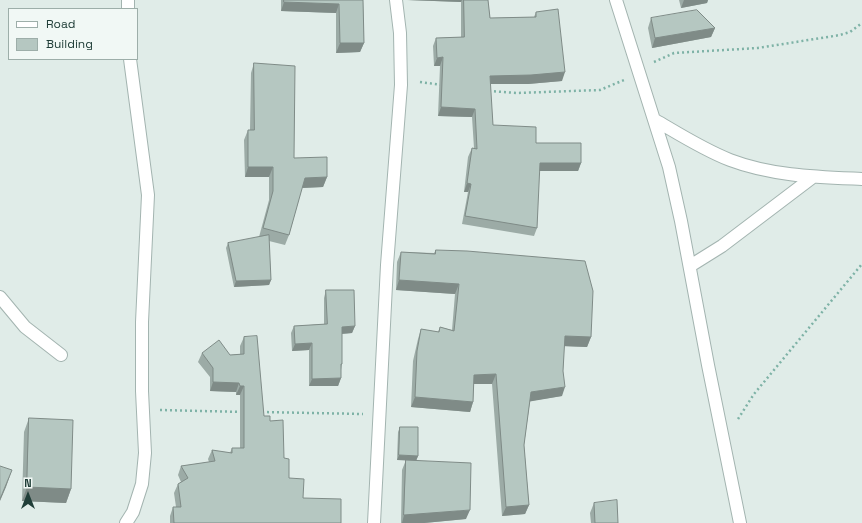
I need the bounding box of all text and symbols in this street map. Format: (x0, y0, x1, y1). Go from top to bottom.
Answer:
legend (8, 8, 138, 60)
text: Road (46, 16, 75, 32)
text: Building (46, 36, 93, 52)
north arrow (8, 475, 48, 515)
text: N (24, 476, 32, 490)

